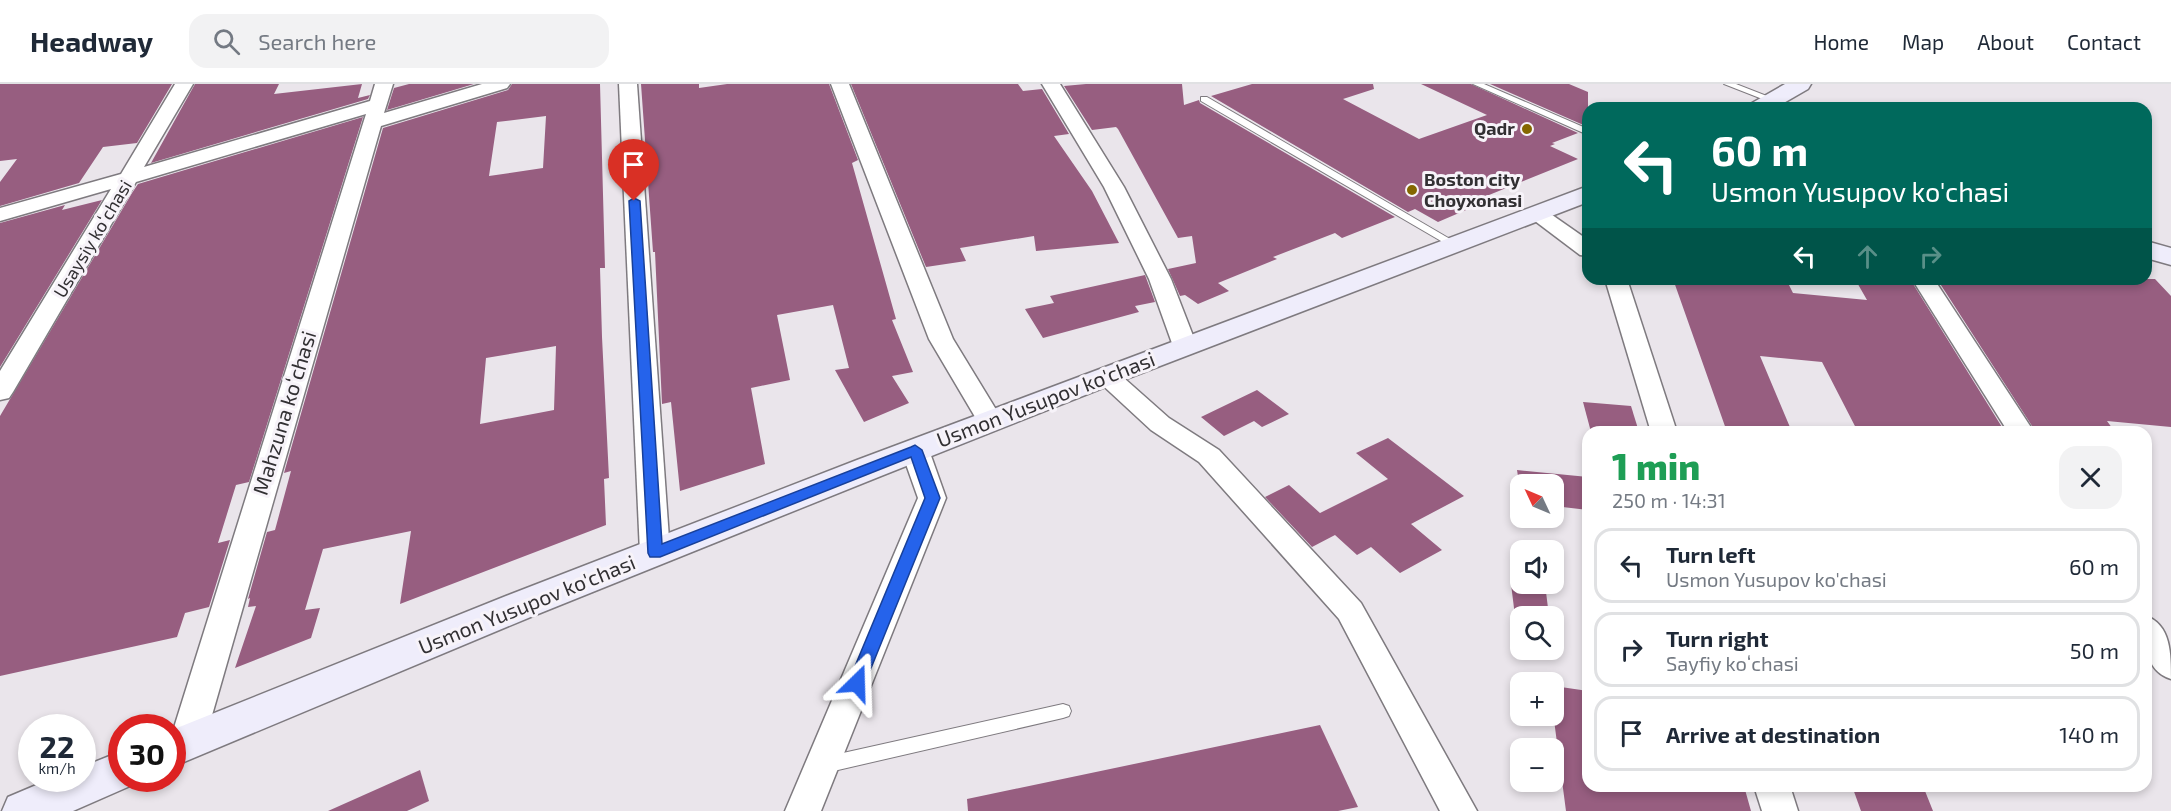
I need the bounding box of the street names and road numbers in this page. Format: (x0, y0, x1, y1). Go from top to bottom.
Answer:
street label: Usaysiy koʻchasi (48, 176, 136, 301)
street label: Mahzuna koʻchasi (247, 328, 320, 498)
street label: Usmon Yusupov ko'chasi (933, 345, 1158, 452)
street label: Usmon Yusupov ko'chasi (414, 549, 639, 659)

